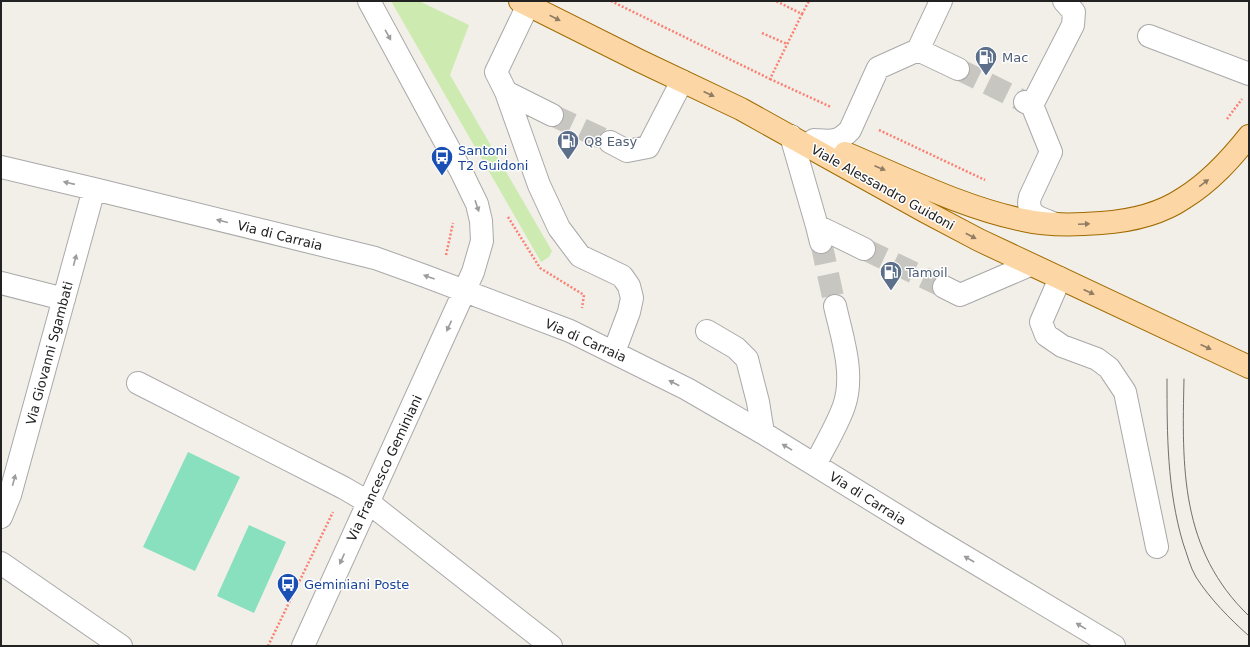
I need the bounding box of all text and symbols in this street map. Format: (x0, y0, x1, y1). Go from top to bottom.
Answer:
one-way arrow (549, 15, 561, 22)
one-way arrow (384, 29, 391, 41)
fuel station icon: Mac (973, 44, 999, 77)
place label: Mac (1002, 50, 1028, 65)
one-way arrow (704, 91, 715, 97)
fuel station icon: Q8 Easy (555, 128, 581, 161)
place label: Q8 Easy (584, 134, 638, 149)
street label: Viale Alessandro Guidoni (808, 142, 957, 233)
place label: Santoni T2 Guidoni (457, 143, 528, 173)
bus stop icon: Santoni T2 Guidoni (429, 144, 455, 177)
one-way arrow (874, 164, 886, 171)
one-way arrow (63, 179, 75, 185)
one-way arrow (1199, 179, 1210, 187)
one-way arrow (474, 201, 480, 213)
one-way arrow (216, 217, 229, 223)
street label: Via di Carraia (236, 218, 324, 253)
one-way arrow (1078, 221, 1090, 228)
one-way arrow (965, 233, 977, 239)
one-way arrow (72, 254, 78, 266)
fuel station icon: Tamoil (878, 259, 904, 292)
place label: Tamoil (905, 265, 948, 280)
one-way arrow (422, 274, 434, 280)
street label: Via Giovanni Sgambati (23, 280, 76, 427)
one-way arrow (1083, 289, 1094, 295)
street label: Via di Carraia (543, 316, 629, 365)
one-way arrow (446, 321, 452, 332)
one-way arrow (1200, 344, 1212, 350)
one-way arrow (668, 379, 680, 386)
street label: Via Francesco Geminiani (344, 393, 425, 544)
one-way arrow (781, 443, 793, 450)
street label: Via di Carraia (827, 469, 909, 528)
one-way arrow (12, 474, 18, 486)
one-way arrow (339, 553, 346, 565)
one-way arrow (964, 555, 974, 563)
bus stop icon: Geminiani Poste (275, 571, 301, 604)
place label: Geminiani Poste (304, 577, 409, 592)
one-way arrow (1075, 622, 1087, 629)

